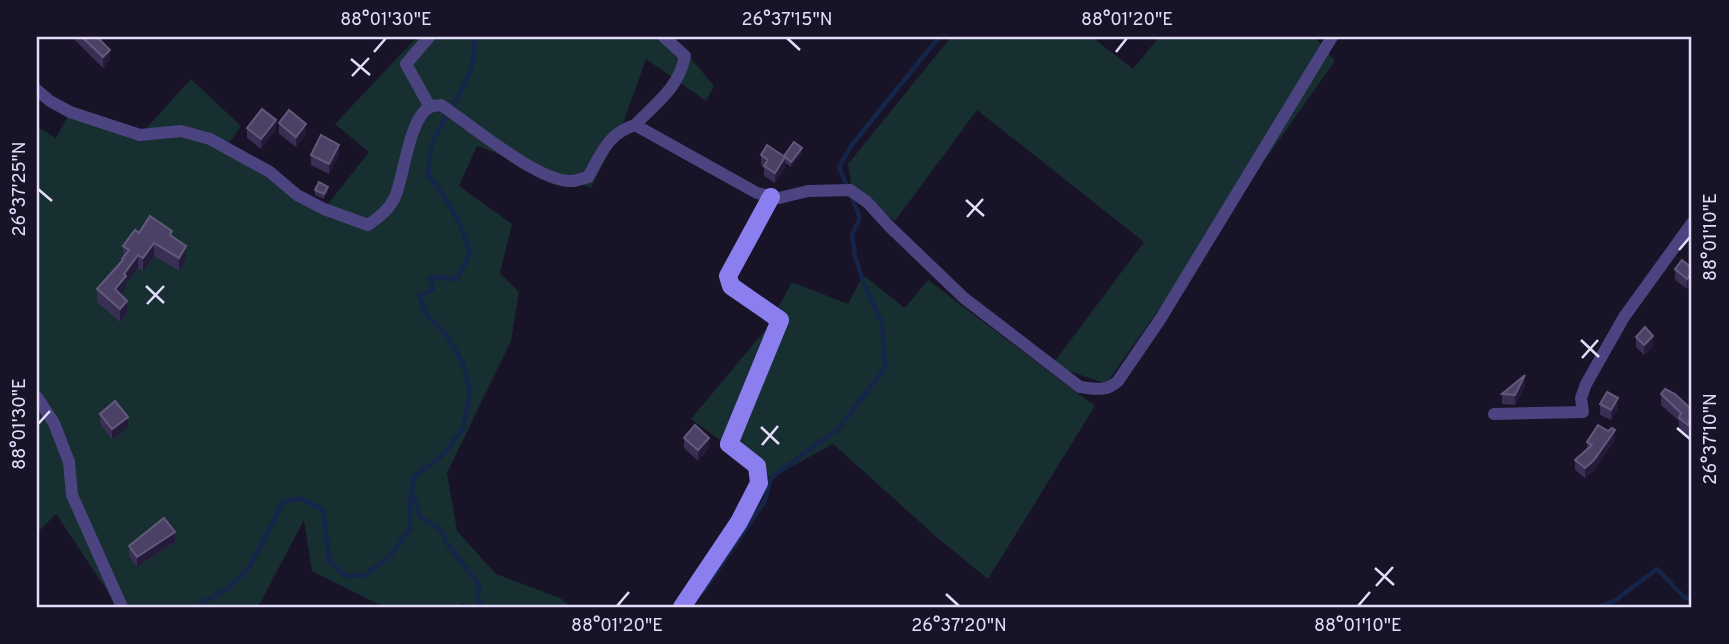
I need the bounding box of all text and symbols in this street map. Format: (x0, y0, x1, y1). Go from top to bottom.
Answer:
text: 88°01'30"E (340, 9, 432, 32)
text: 26°37'15"N (742, 9, 832, 32)
text: 88°01'20"E (1081, 9, 1173, 32)
text: 26°37'25"N (9, 141, 32, 237)
text: 88°01'10"E (1700, 193, 1723, 281)
text: 88°01'30"E (9, 378, 32, 470)
text: 26°37'10"N (1700, 393, 1723, 485)
text: 88°01'20"E (571, 615, 663, 638)
text: 26°37'20"N (911, 615, 1007, 638)
text: 88°01'10"E (1314, 615, 1402, 638)

